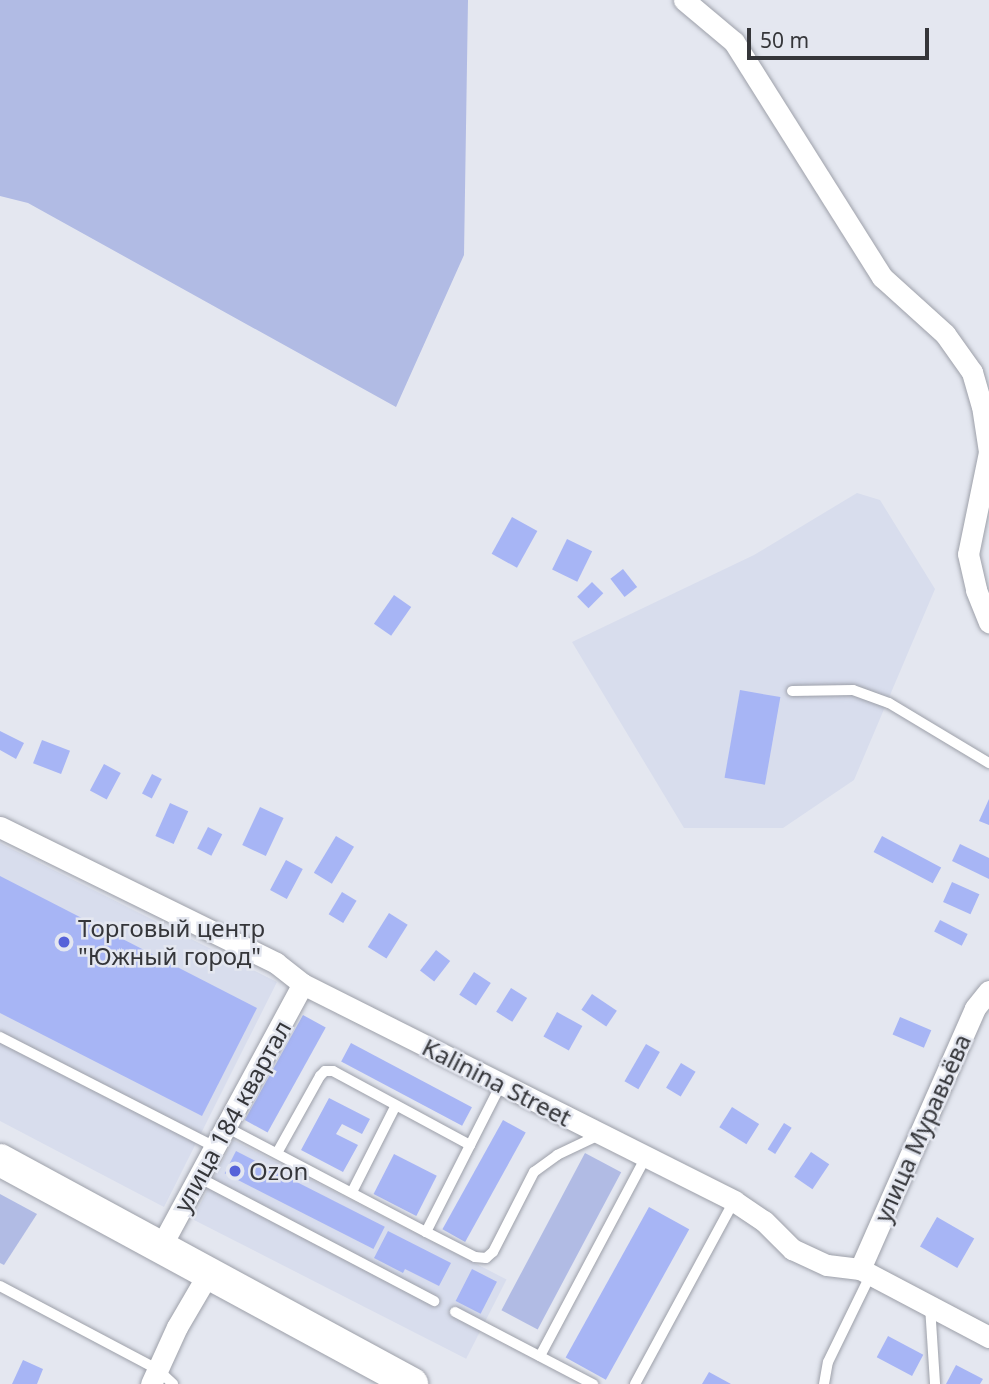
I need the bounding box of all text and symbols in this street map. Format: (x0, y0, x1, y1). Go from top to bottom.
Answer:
scale bar (751, 14, 933, 58)
text: 50 m (760, 26, 809, 54)
place label: Торговый центр "Южный город" (78, 914, 265, 970)
marker: Торговый центр "Южный город" (56, 934, 72, 950)
street label: улица 184 квартал (167, 1015, 297, 1217)
street label: улица Муравьёва (868, 1029, 976, 1227)
street label: Kalinina Street (418, 1032, 576, 1132)
place label: Ozon (249, 1157, 308, 1185)
marker: Ozon (227, 1163, 243, 1179)

